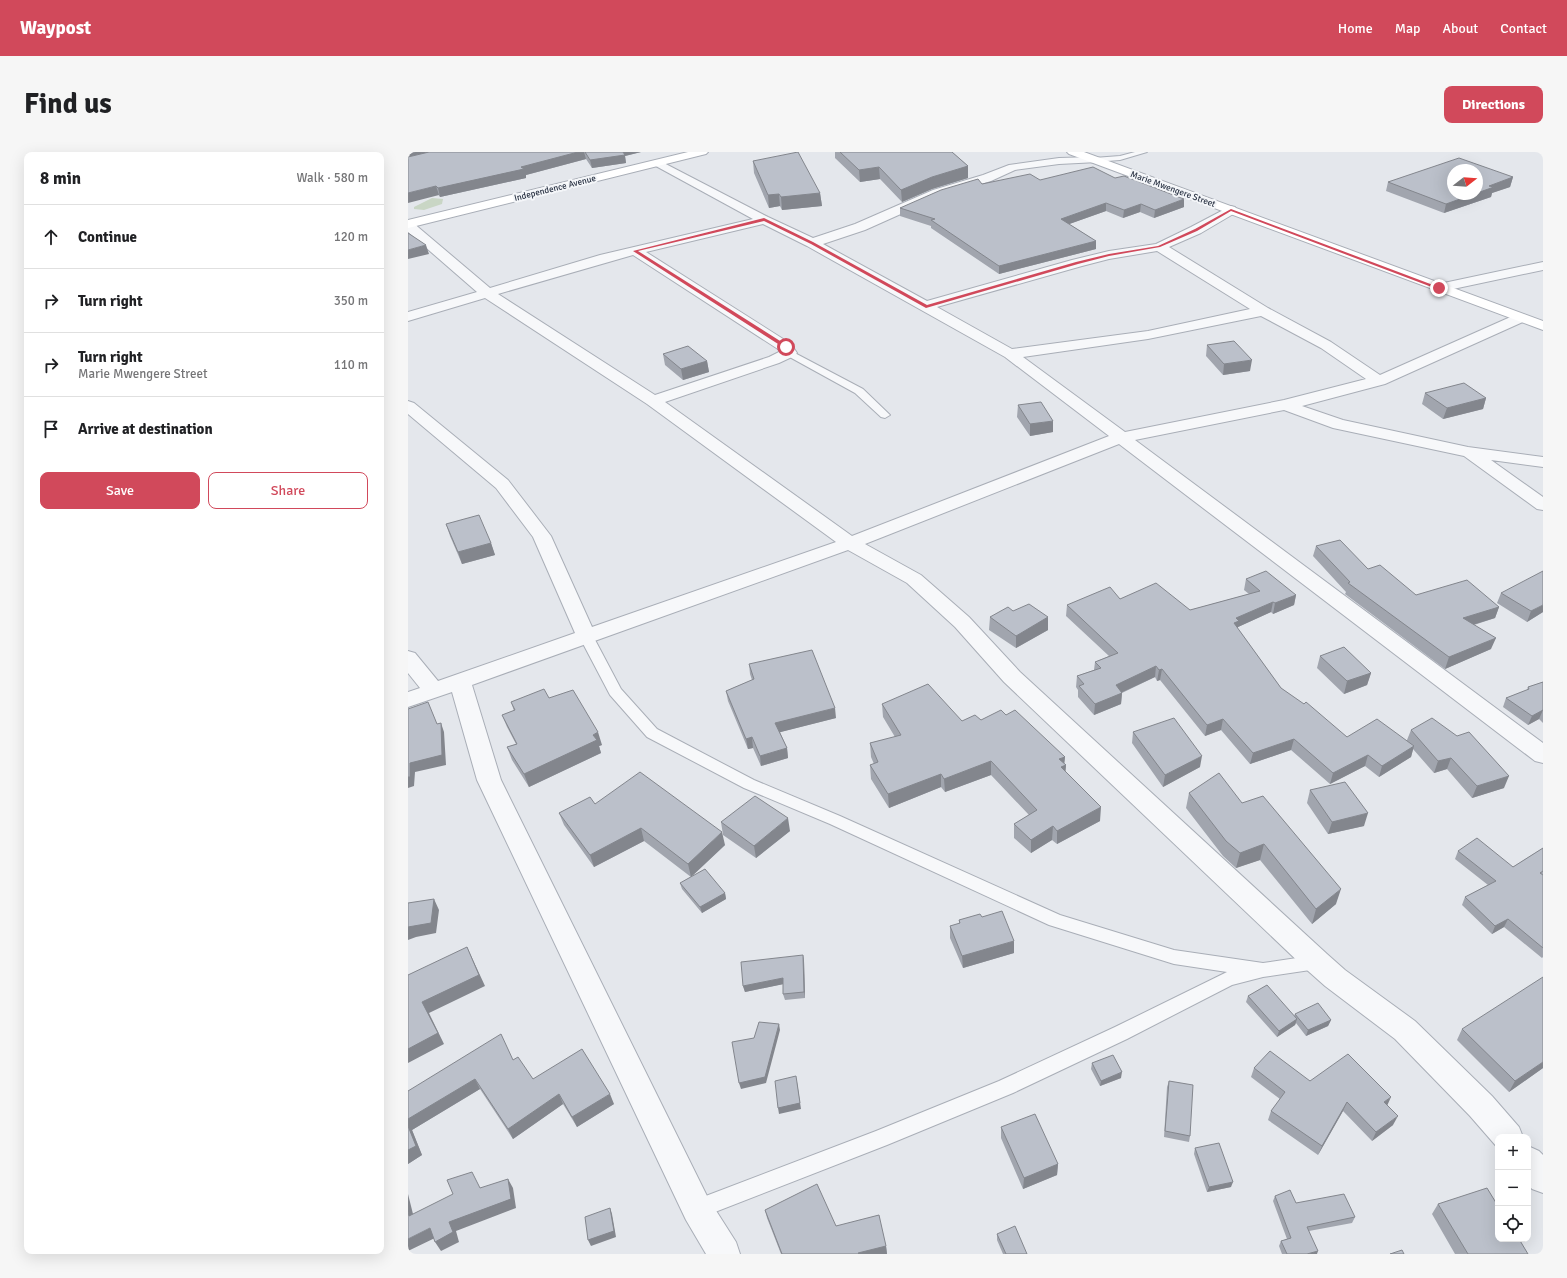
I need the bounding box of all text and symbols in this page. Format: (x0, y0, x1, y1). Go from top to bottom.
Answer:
text: Waypost (20, 16, 91, 40)
text: Home (1338, 20, 1373, 37)
text: Map (1395, 20, 1420, 37)
text: About (1442, 20, 1478, 37)
text: Contact (1500, 20, 1547, 37)
button: Directions (1444, 86, 1543, 123)
text: Find us (24, 87, 112, 121)
north arrow (1447, 164, 1483, 200)
text: 8 min (40, 168, 81, 189)
street label: Marie Mwengere Street (1129, 169, 1217, 210)
text: Walk · 580 m (297, 170, 368, 186)
street label: Independence Avenue (513, 173, 598, 204)
icon: ahead (40, 226, 62, 248)
text: Continue (78, 228, 137, 246)
text: 120 m (334, 229, 368, 245)
route end (1430, 279, 1448, 297)
icon: right (40, 290, 62, 312)
text: Turn right (78, 292, 143, 310)
text: 350 m (334, 293, 368, 309)
route start (777, 338, 795, 356)
text: Turn right (78, 348, 143, 366)
icon: right (40, 354, 62, 376)
text: 110 m (334, 357, 368, 373)
text: Marie Mwengere Street (78, 366, 207, 382)
icon: arrive (40, 418, 62, 440)
text: Arrive at destination (78, 420, 213, 438)
button: Save (40, 472, 200, 509)
button: Share (208, 472, 368, 509)
map controls (1495, 1134, 1531, 1242)
button: + (1495, 1134, 1531, 1170)
button: − (1495, 1170, 1531, 1206)
button: locate (1495, 1206, 1531, 1242)

